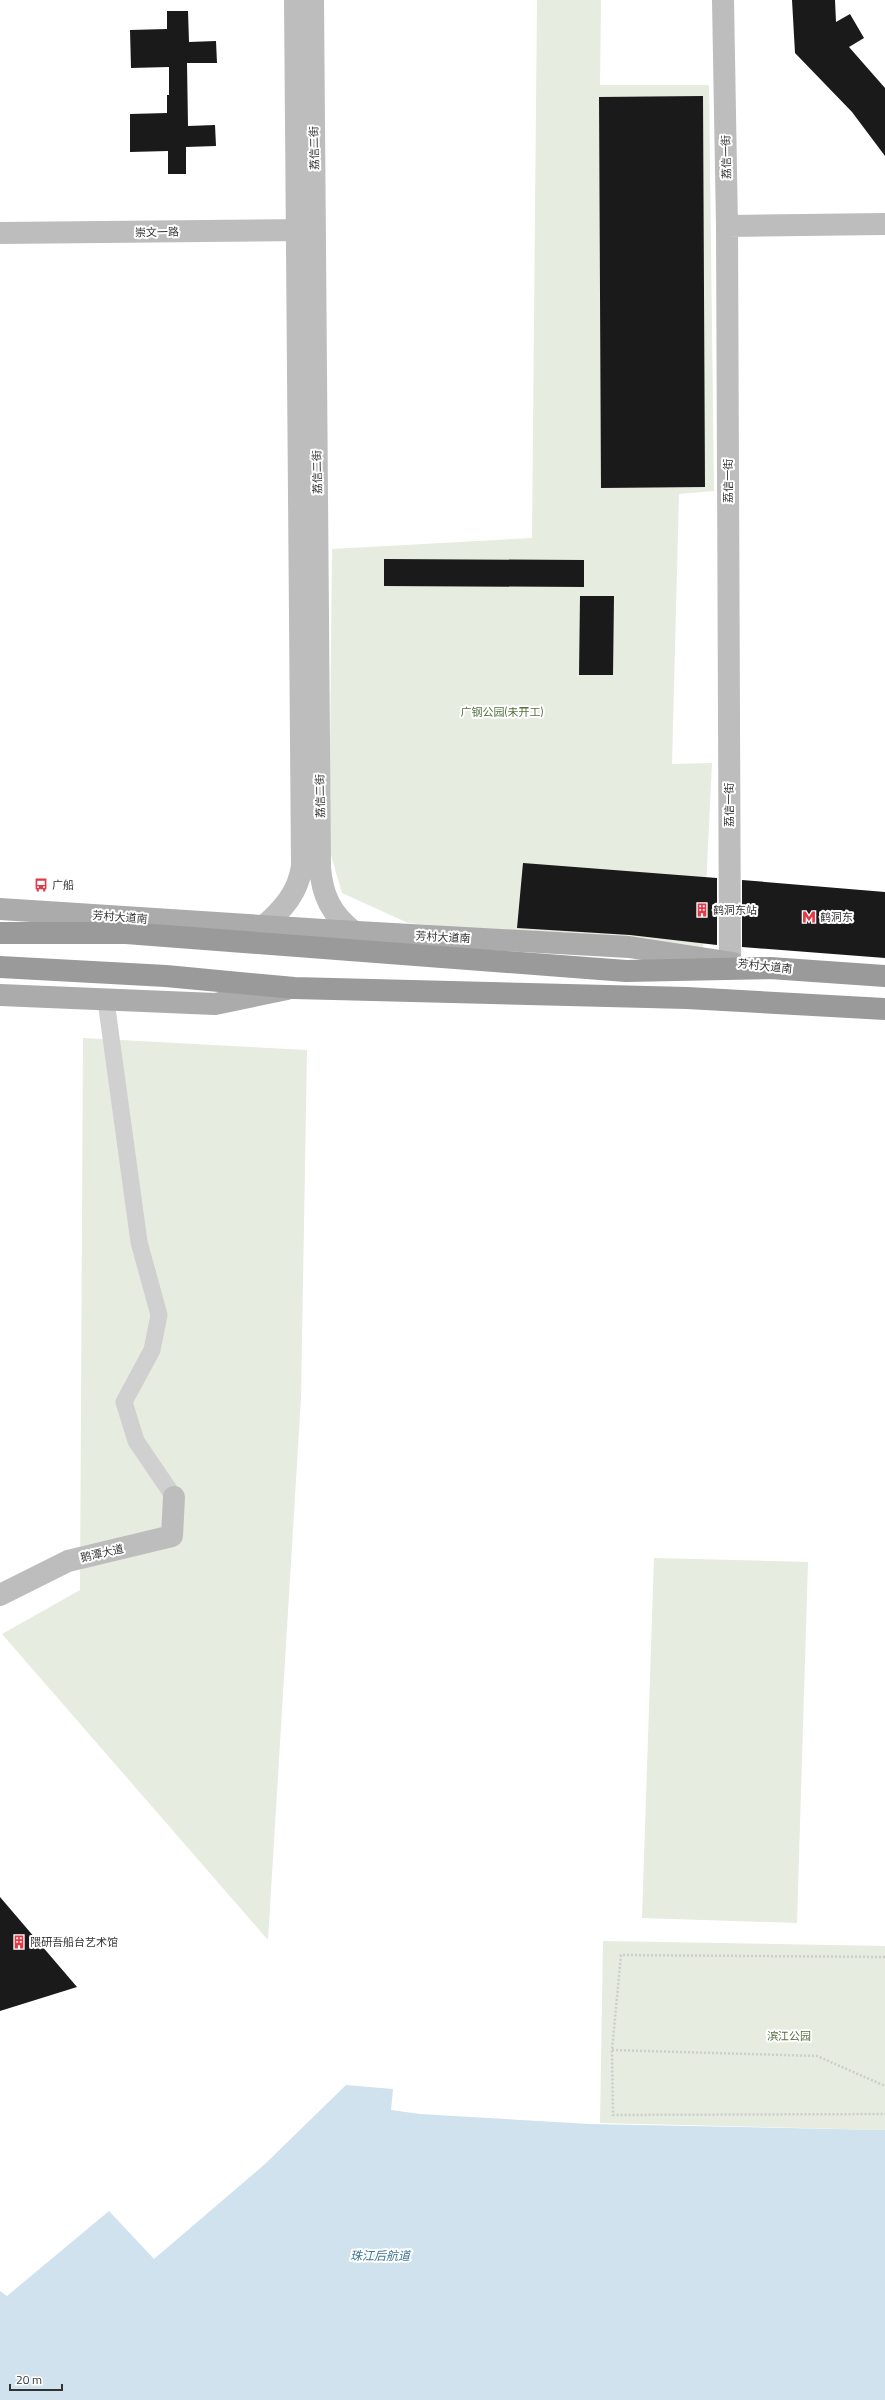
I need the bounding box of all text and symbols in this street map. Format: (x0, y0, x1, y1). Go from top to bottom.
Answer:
street label: 荔信二街 (306, 126, 322, 170)
street label: 荔信一街 (718, 135, 734, 179)
street label: 崇文一路 (135, 224, 179, 240)
street label: 荔信二街 (309, 450, 325, 494)
street label: 荔信一街 (720, 459, 736, 503)
park label: 广钢公园(未开工) (461, 704, 543, 720)
street label: 荔信二街 (312, 774, 328, 818)
street label: 荔信一街 (721, 783, 737, 827)
bus stop icon: 广船 (33, 877, 49, 893)
place label: 广船 (52, 877, 74, 893)
building icon: 鹤洞东站 (694, 902, 710, 918)
place label: 鹤洞东站 (713, 902, 757, 918)
street label: 芳村大道南 (92, 907, 148, 927)
metro station icon: 鹤洞东 (801, 909, 817, 925)
place label: 鹤洞东 (820, 909, 853, 925)
street label: 芳村大道南 (415, 928, 471, 946)
street label: 芳村大道南 (737, 955, 793, 977)
street label: 鹅潭大道 (79, 1540, 125, 1566)
building icon: 隈研吾船台艺术馆 (11, 1934, 27, 1950)
place label: 隈研吾船台艺术馆 (30, 1934, 118, 1950)
park label: 滨江公园 (767, 2028, 811, 2044)
water label: 珠江后航道 (350, 2246, 412, 2265)
scale bar (10, 2366, 62, 2392)
text: 20 m (16, 2370, 42, 2389)

